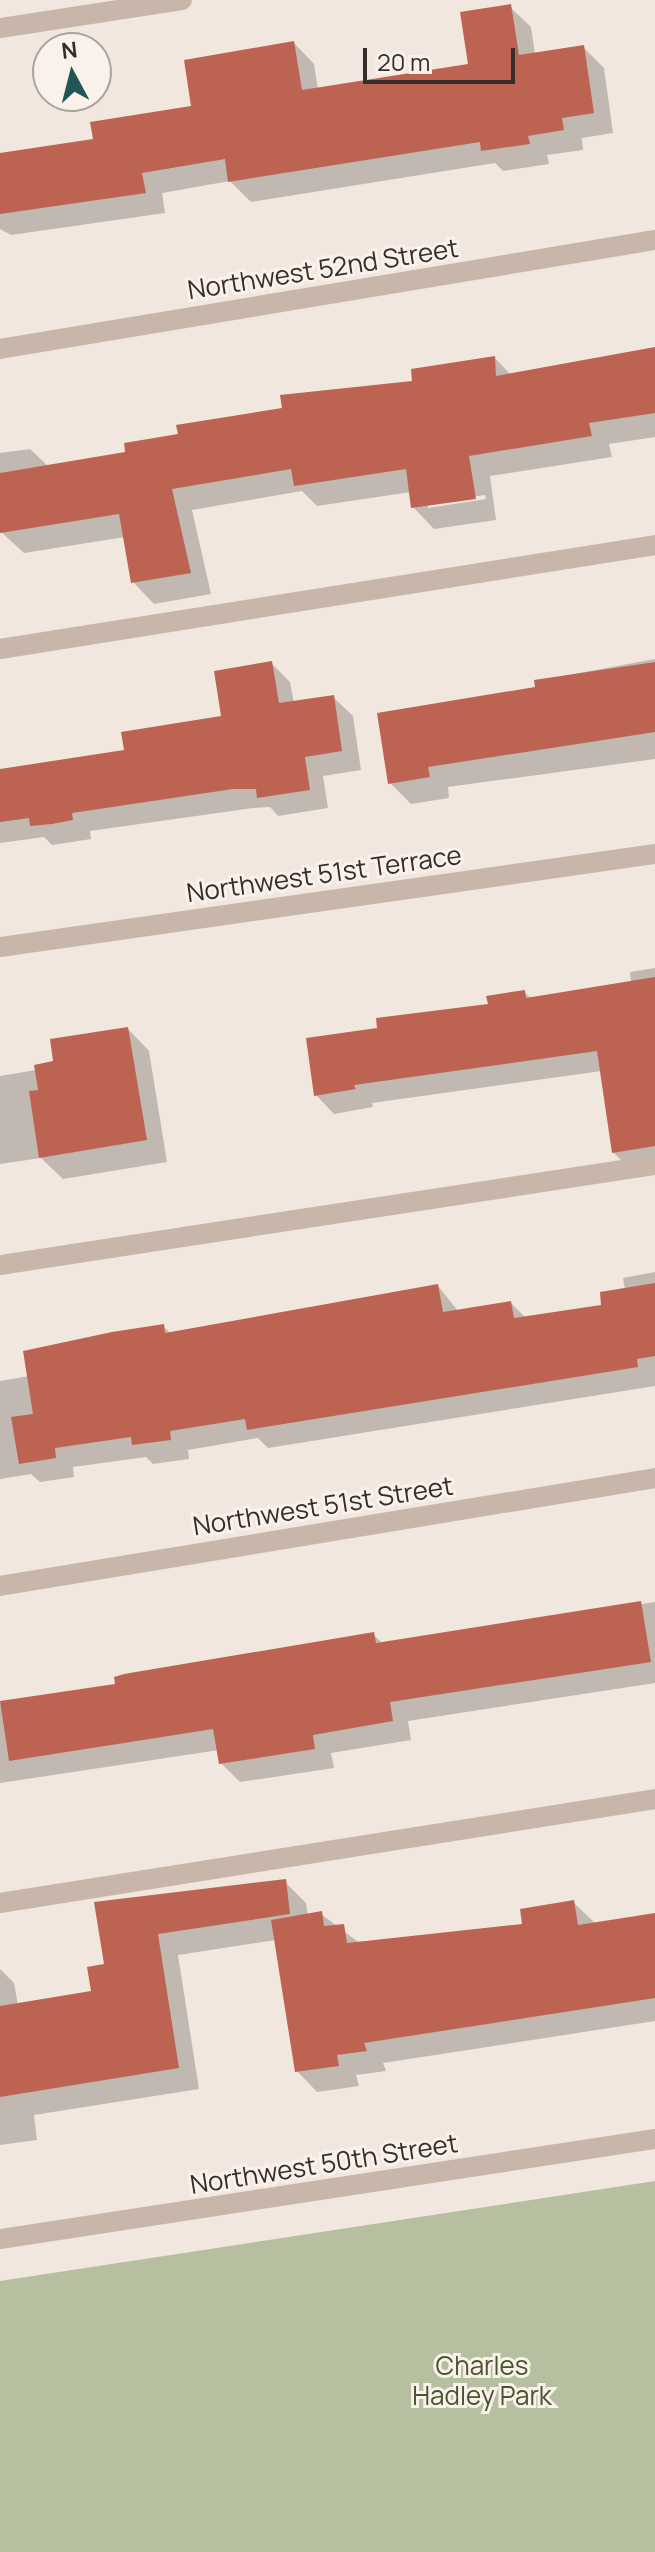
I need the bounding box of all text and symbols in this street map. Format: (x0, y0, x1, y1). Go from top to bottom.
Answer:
north arrow (32, 32, 112, 112)
scale bar (367, 32, 519, 82)
text: N (60, 34, 79, 66)
text: 20 m (377, 45, 430, 78)
street label: Northwest 52nd Street (185, 232, 461, 306)
street label: Northwest 51st Terrace (185, 839, 463, 909)
street label: Northwest 51st Street (191, 1470, 455, 1542)
street label: Northwest 50th Street (188, 2127, 460, 2201)
park label: Charles Hadley Park (412, 2350, 552, 2412)

